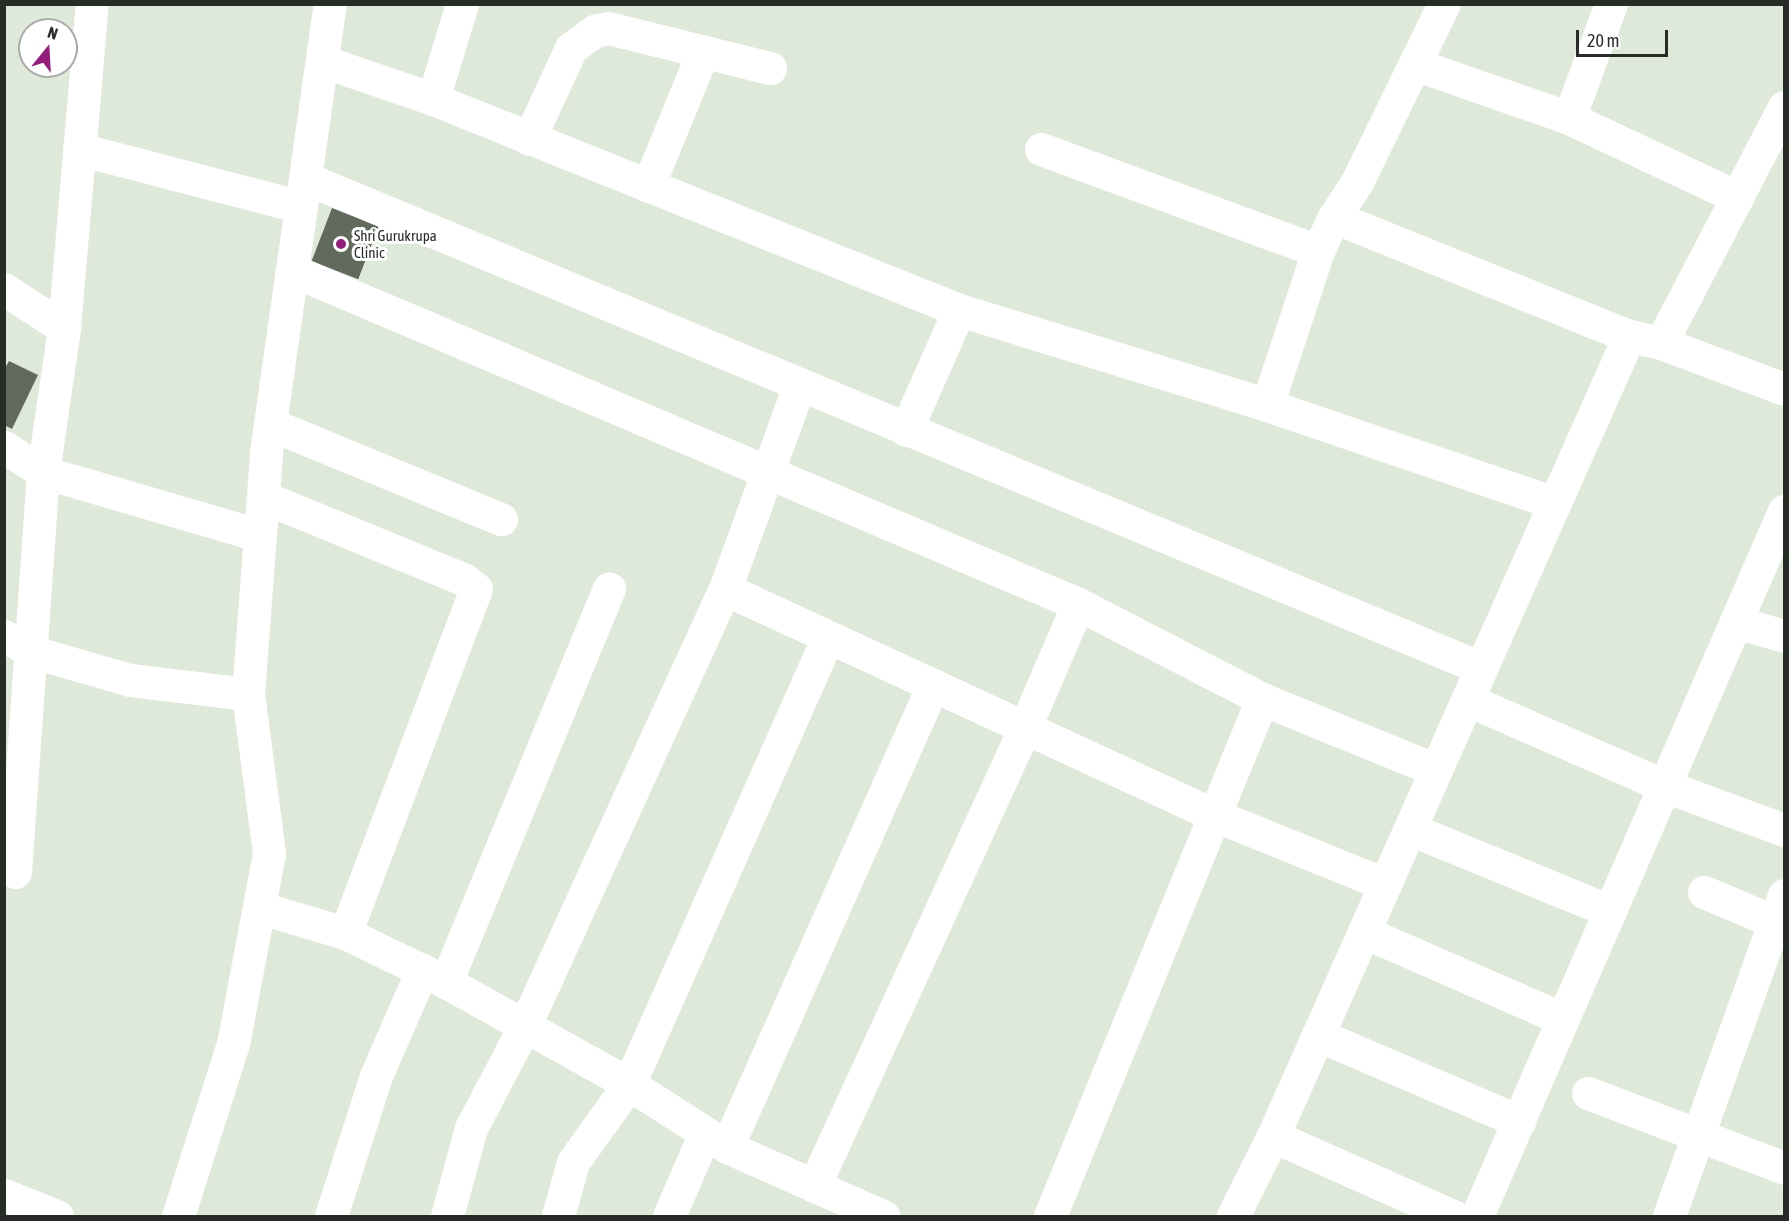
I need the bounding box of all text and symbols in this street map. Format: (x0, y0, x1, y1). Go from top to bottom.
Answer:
north arrow (18, 18, 78, 78)
scale bar (1579, 18, 1670, 56)
text: N (46, 23, 60, 43)
text: 20 m (1587, 30, 1619, 51)
place label: Shri Gurukrupa Clinic (354, 226, 437, 261)
marker: Shri Gurukrupa Clinic (332, 235, 350, 253)

